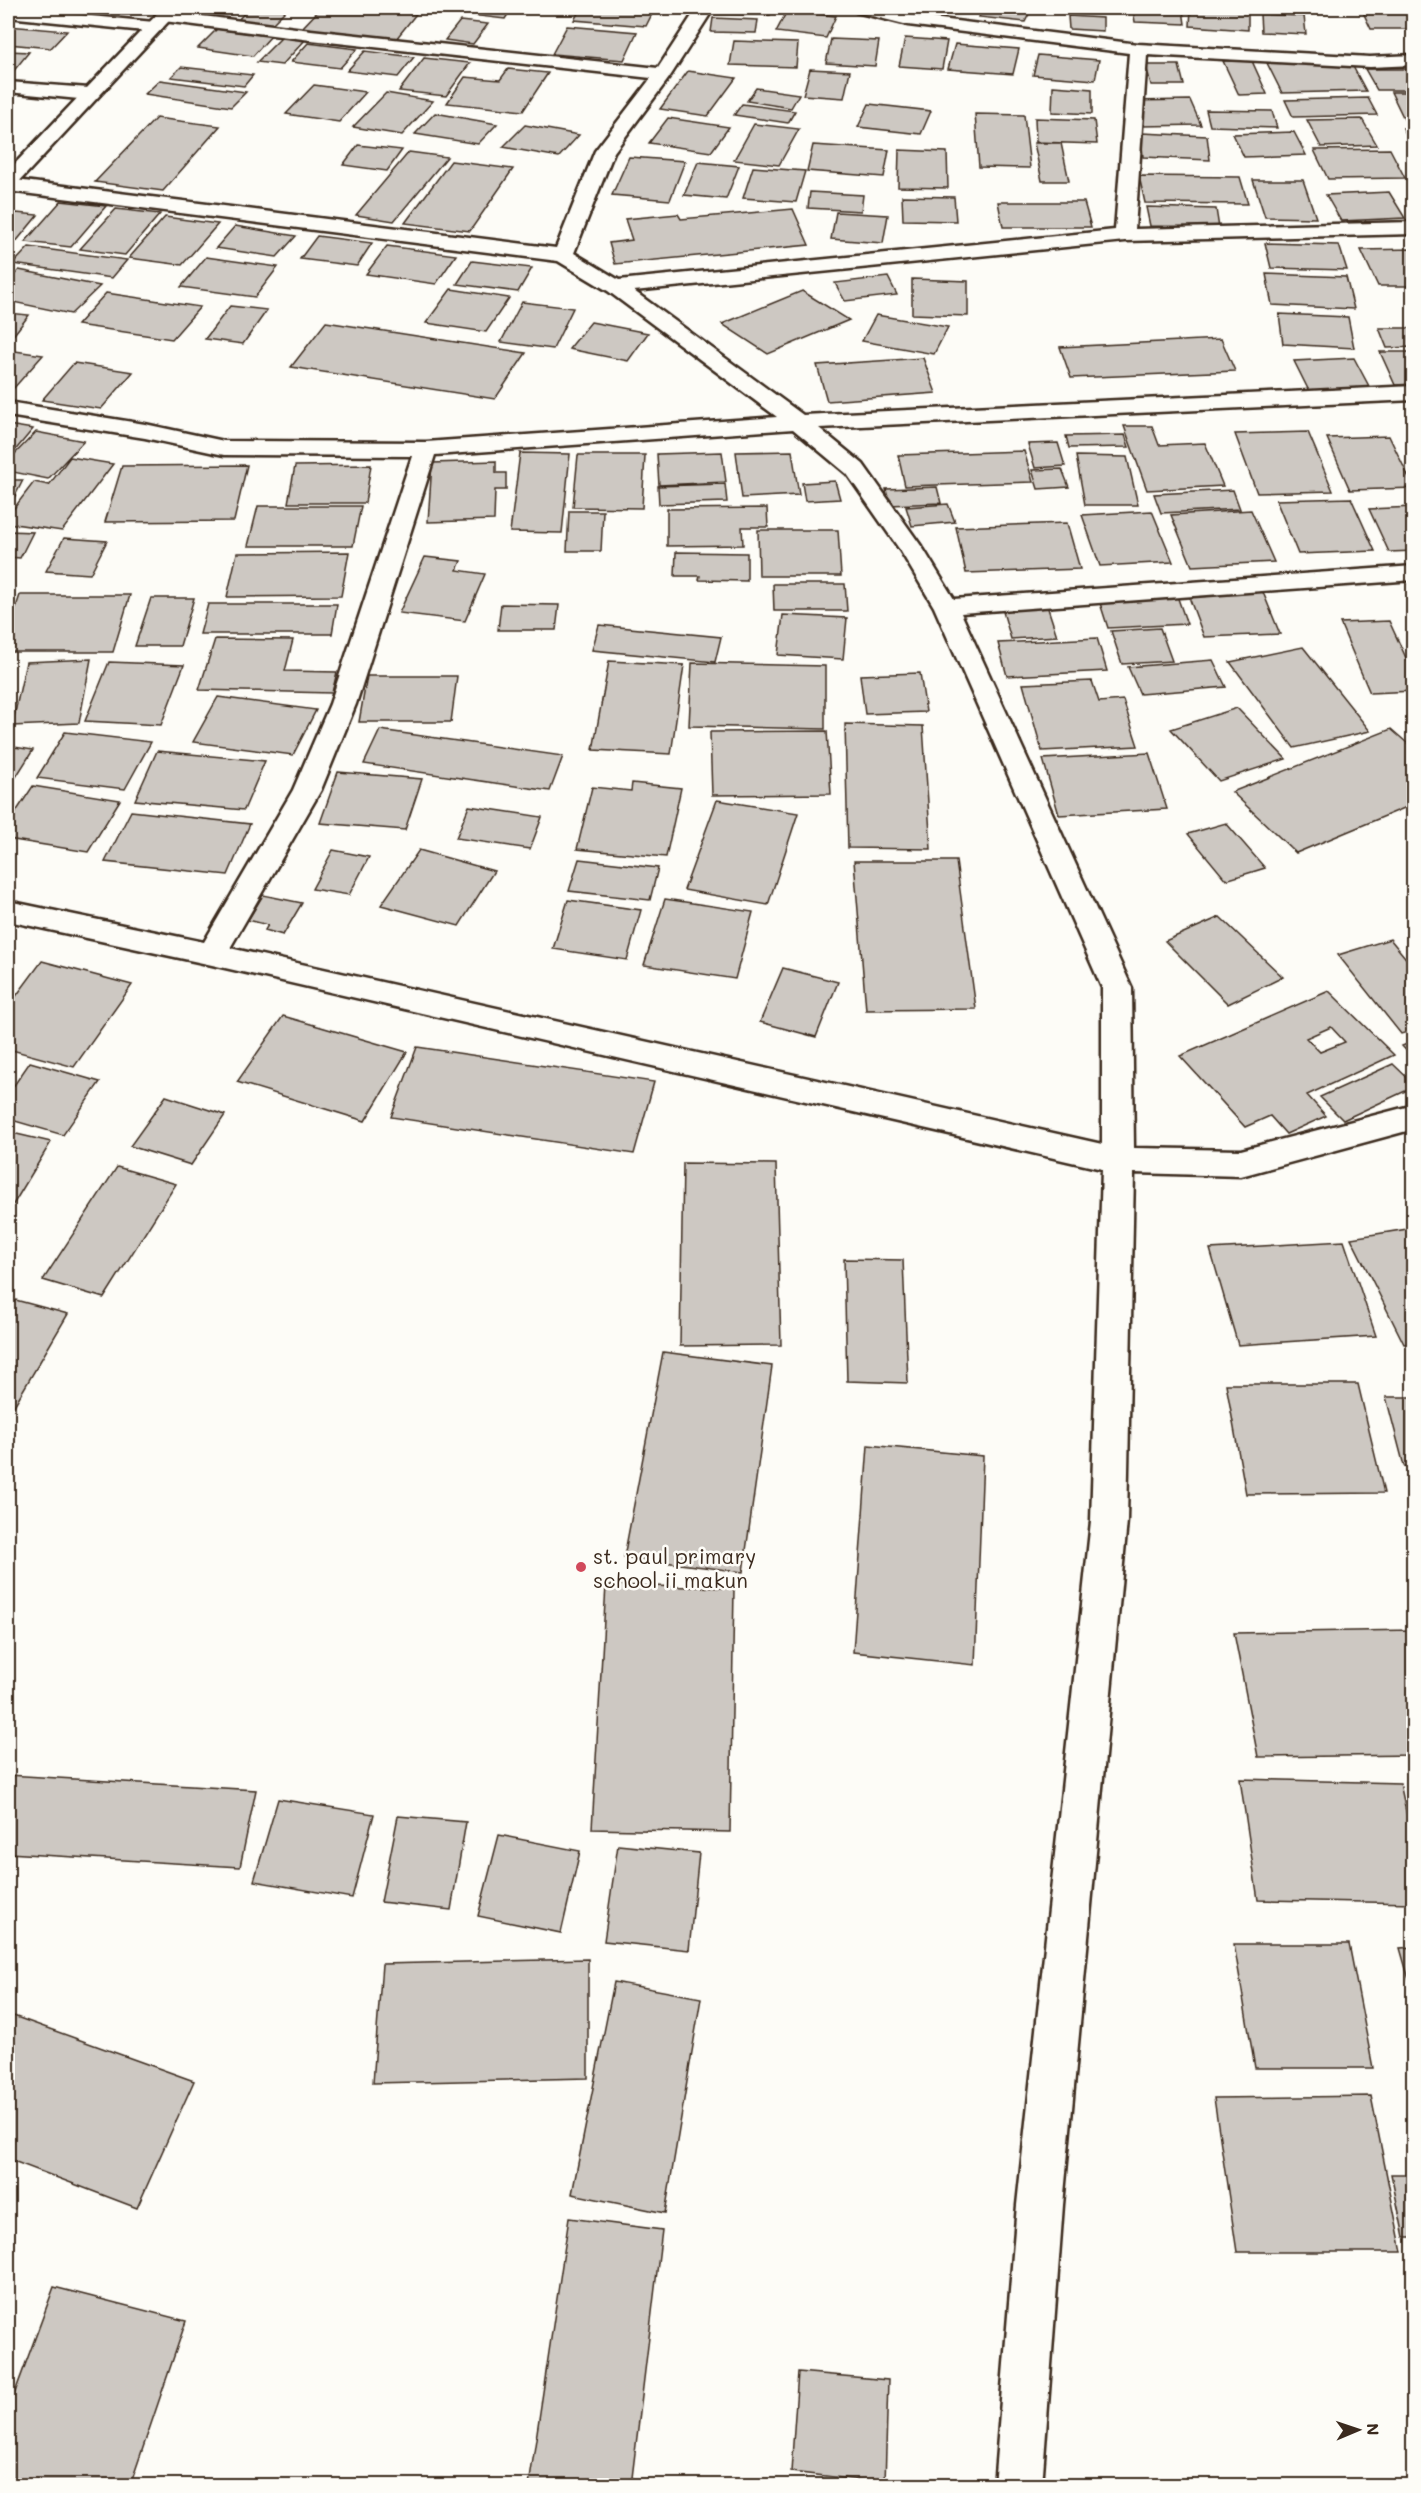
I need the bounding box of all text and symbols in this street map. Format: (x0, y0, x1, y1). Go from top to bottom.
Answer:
place label: st. paul primary school ii makun (593, 1542, 756, 1593)
marker: st. paul primary school ii makun (574, 1560, 588, 1574)
north arrow (1328, 2400, 1388, 2460)
text: N (1363, 2423, 1384, 2436)

